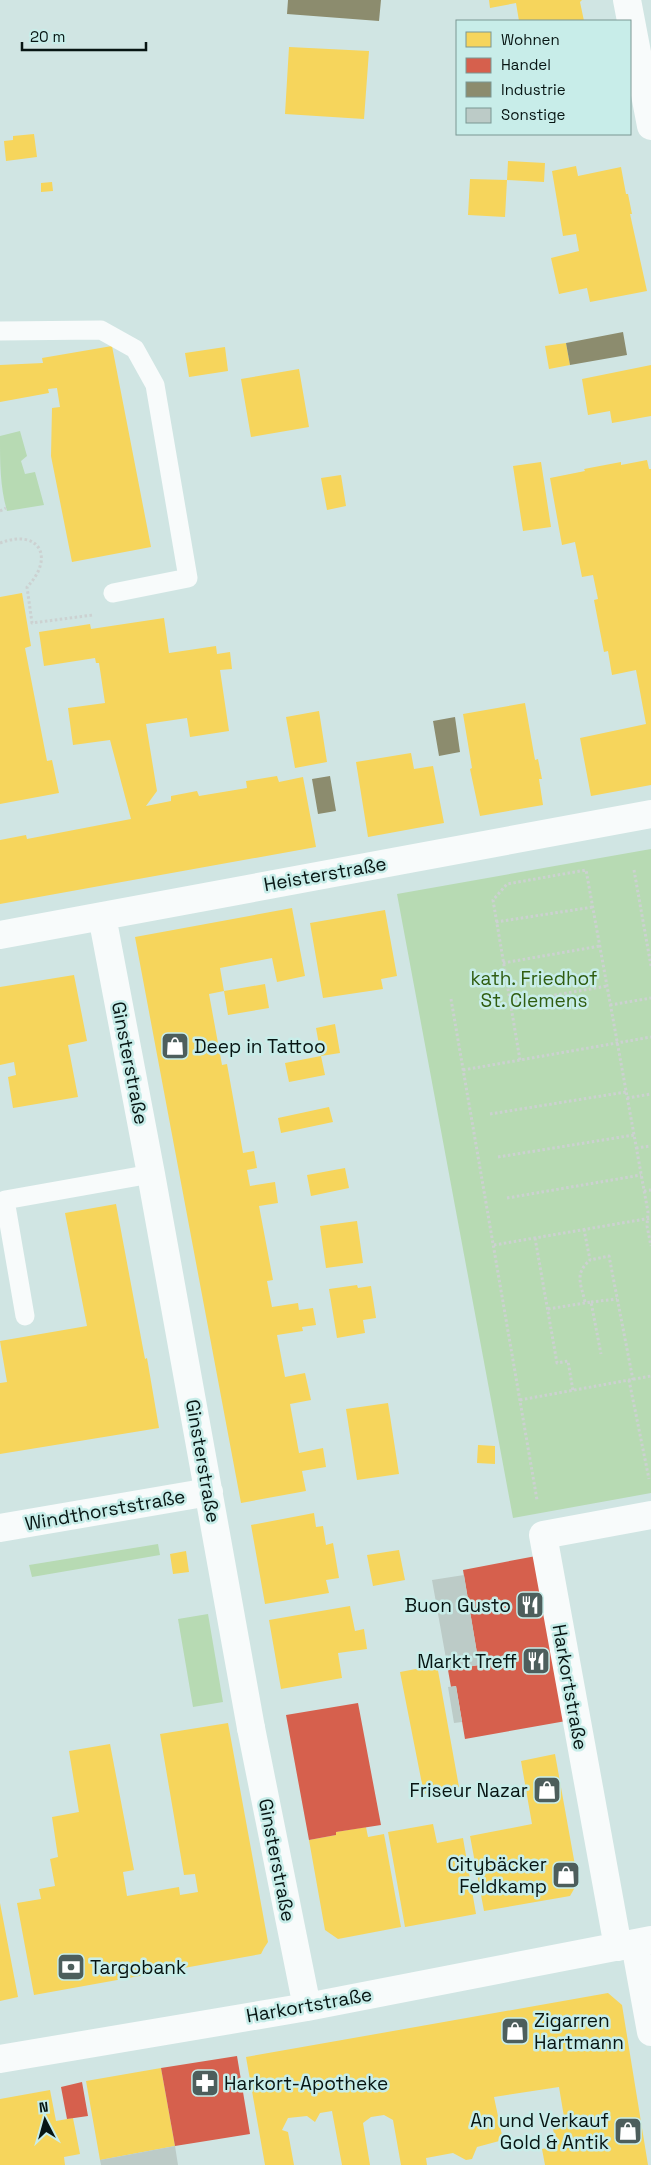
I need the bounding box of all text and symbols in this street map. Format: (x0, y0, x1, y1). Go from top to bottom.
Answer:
scale bar (22, 20, 146, 52)
legend (456, 20, 631, 135)
text: 20 m (30, 27, 65, 46)
text: Wohnen (501, 30, 560, 49)
text: Handel (501, 55, 551, 74)
text: Industrie (501, 80, 566, 99)
text: Sonstige (501, 105, 566, 124)
street label: Heisterstraße (262, 851, 388, 897)
park label: kath. Friedhof St. Clemens (471, 966, 597, 1013)
street label: Ginsterstraße (106, 999, 154, 1127)
shop icon: Deep in Tattoo (160, 1031, 190, 1061)
place label: Deep in Tattoo (194, 1034, 326, 1059)
street label: Ginsterstraße (180, 1397, 226, 1525)
street label: Windthorststraße (23, 1484, 187, 1536)
restaurant icon: Buon Gusto (515, 1590, 545, 1620)
place label: Buon Gusto (404, 1593, 511, 1618)
street label: Harkortstraße (547, 1622, 593, 1752)
restaurant icon: Markt Treff (521, 1646, 551, 1676)
place label: Markt Treff (417, 1649, 517, 1674)
shop icon: Friseur Nazar (532, 1775, 562, 1805)
place label: Friseur Nazar (410, 1778, 528, 1803)
street label: Ginsterstraße (253, 1796, 301, 1924)
place label: Citybäcker Feldkamp (447, 1852, 547, 1899)
shop icon: Citybäcker Feldkamp (551, 1860, 581, 1890)
bank icon: Targobank (56, 1952, 86, 1982)
place label: Targobank (90, 1955, 186, 1980)
street label: Harkortstraße (244, 1982, 374, 2028)
place label: Zigarren Hartmann (534, 2008, 624, 2055)
shop icon: Zigarren Hartmann (500, 2016, 530, 2046)
pharmacy icon: Harkort-Apotheke (190, 2068, 220, 2098)
place label: Harkort-Apotheke (224, 2071, 388, 2096)
north arrow (20, 2095, 70, 2145)
text: N (38, 2098, 49, 2117)
place label: An und Verkauf Gold & Antik (470, 2108, 609, 2155)
shop icon: An und Verkauf Gold & Antik (613, 2116, 643, 2146)

